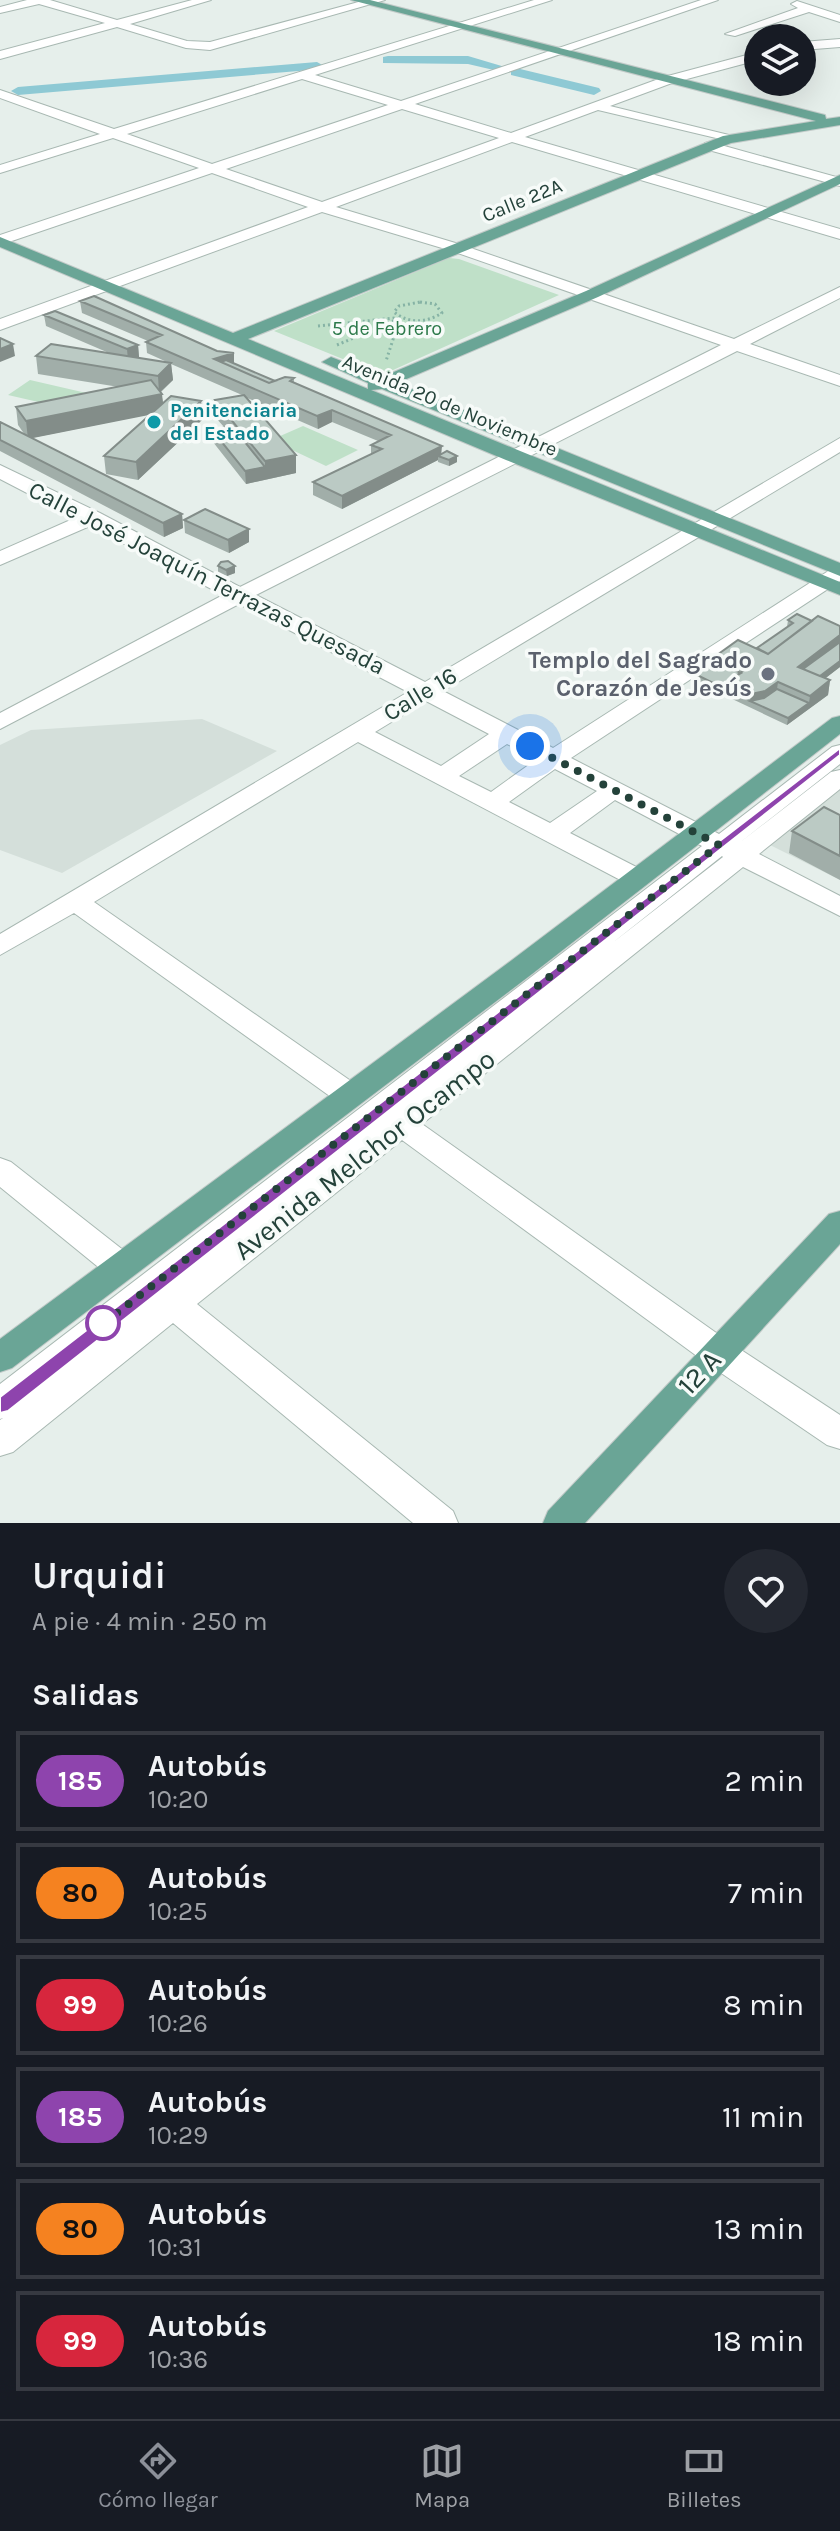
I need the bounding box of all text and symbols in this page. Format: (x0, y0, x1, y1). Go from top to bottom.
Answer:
map controls (744, 24, 816, 96)
button: layers (744, 24, 816, 96)
street label: Calle 22A (479, 174, 566, 227)
park label: 5 de Febrero (332, 317, 442, 340)
street label: Avenida 20 de Noviembre (339, 350, 561, 461)
place label: Penitenciaria del Estado (170, 399, 297, 445)
marker: Penitenciaria del Estado (145, 413, 163, 431)
street label: Calle José Joaquín Terrazas Quesada (24, 476, 390, 680)
place label: Templo del Sagrado Corazón de Jesús (528, 646, 752, 702)
street label: Calle 16 (378, 661, 462, 727)
marker: Templo del Sagrado Corazón de Jesús (759, 665, 777, 683)
your location (510, 726, 550, 766)
street label: Avenida Melchor Ocampo (227, 1042, 502, 1267)
unlabelled marker (86, 1306, 120, 1340)
street label: 12 A (671, 1343, 728, 1401)
button: heart (724, 1549, 808, 1633)
text: Urquidi (32, 1553, 166, 1598)
text: A pie · 4 min · 250 m (32, 1606, 268, 1637)
text: Salidas (32, 1677, 139, 1713)
text: Autobús (148, 1748, 267, 1784)
text: 2 min (724, 1763, 804, 1799)
text: 185 (58, 1764, 102, 1797)
text: 10:20 (148, 1784, 209, 1815)
text: Autobús (148, 1860, 267, 1896)
text: 7 min (728, 1875, 804, 1911)
text: 80 (62, 1876, 98, 1909)
text: 10:25 (148, 1896, 208, 1927)
text: Autobús (148, 1972, 267, 2008)
text: 8 min (723, 1987, 804, 2023)
text: 99 (63, 1988, 97, 2021)
text: 10:26 (148, 2008, 208, 2039)
text: Autobús (148, 2084, 267, 2120)
text: 11 min (722, 2099, 804, 2135)
text: 185 (58, 2100, 102, 2133)
text: 10:29 (148, 2120, 208, 2151)
text: Autobús (148, 2196, 267, 2232)
text: 13 min (714, 2211, 804, 2247)
text: 80 (62, 2212, 98, 2245)
text: 10:31 (148, 2232, 202, 2263)
text: Autobús (148, 2308, 267, 2344)
text: 18 min (713, 2323, 804, 2359)
text: 99 (63, 2324, 97, 2357)
text: 10:36 (148, 2344, 208, 2375)
tab: Cómo llegar (98, 2439, 218, 2513)
tab: Mapa (414, 2439, 470, 2513)
tab: Billetes (667, 2439, 742, 2513)

